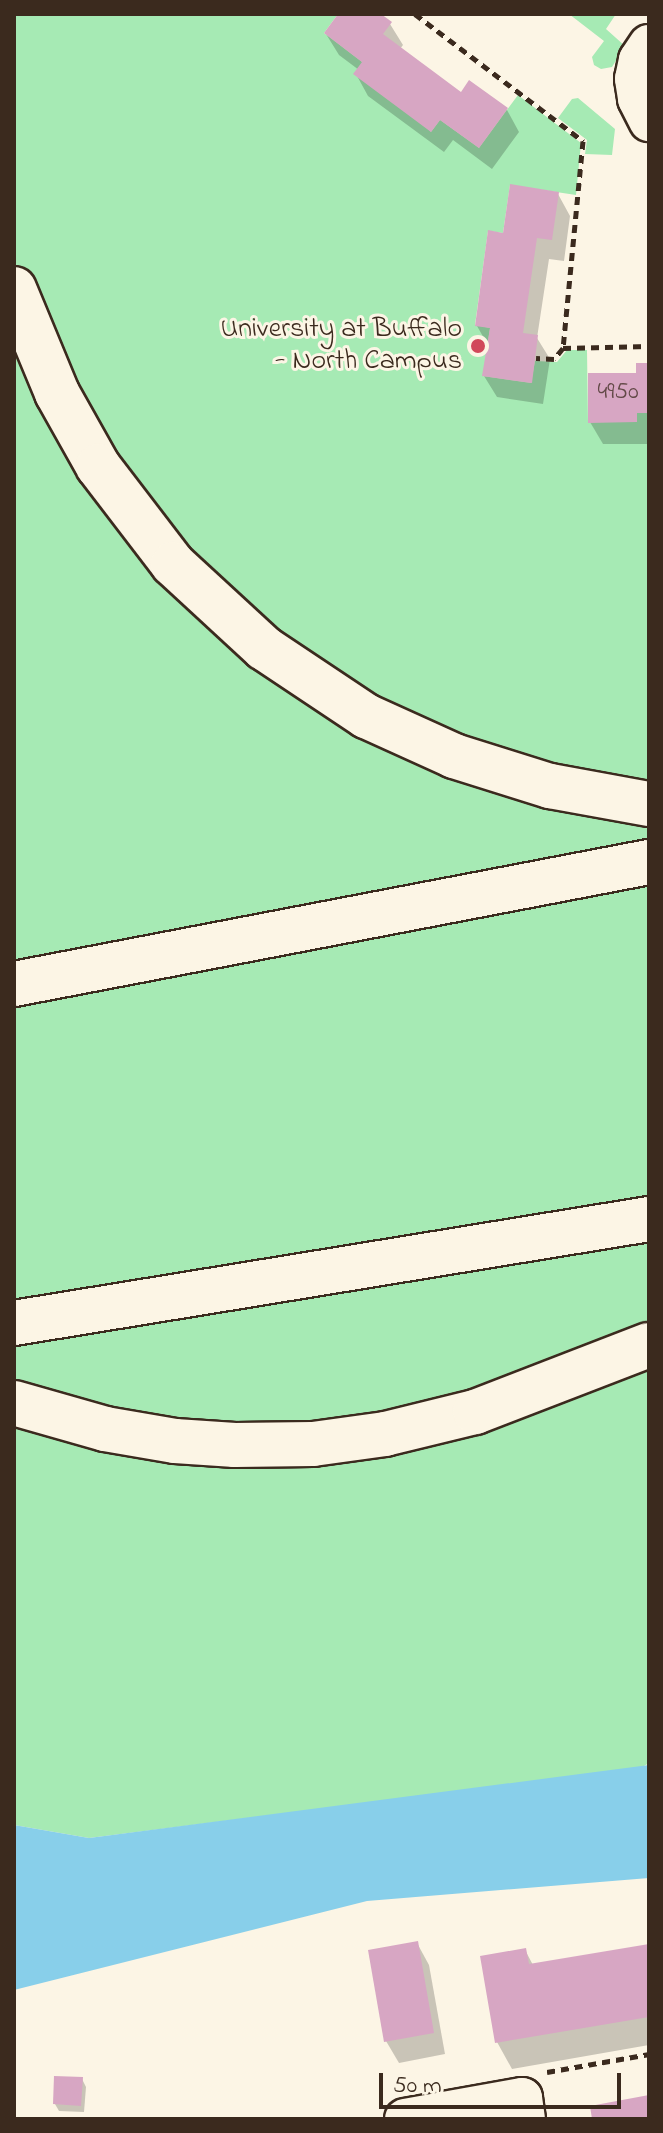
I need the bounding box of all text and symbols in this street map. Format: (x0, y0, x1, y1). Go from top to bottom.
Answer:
place label: University at Buffalo - North Campus (221, 313, 462, 379)
marker: University at Buffalo - North Campus (469, 337, 487, 355)
house number: 4950 (597, 379, 639, 407)
scale bar (383, 2057, 625, 2107)
text: 50 m (393, 2069, 442, 2104)

